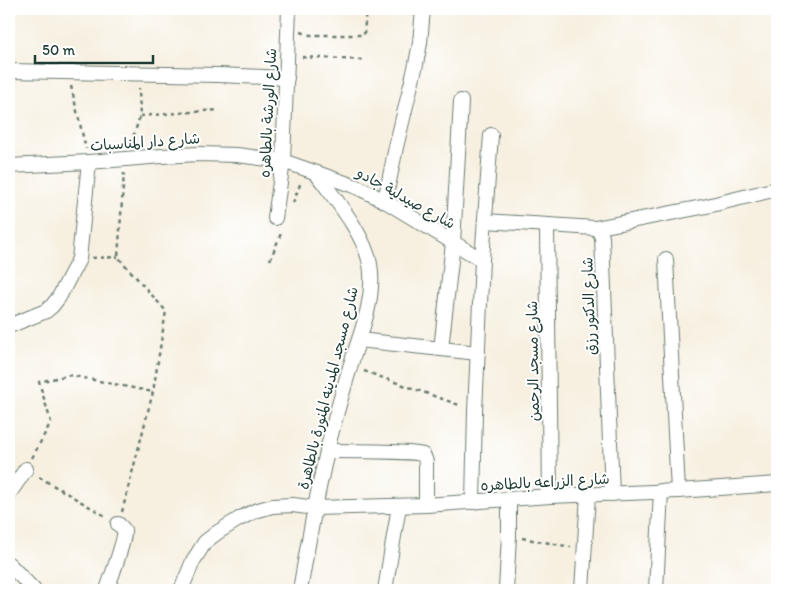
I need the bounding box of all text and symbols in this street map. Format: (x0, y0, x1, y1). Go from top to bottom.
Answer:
scale bar (35, 32, 152, 64)
text: 50 m (42, 41, 75, 59)
street label: شارع الورشة بالطاهره (256, 48, 281, 178)
street label: شارع دار المناسبات (89, 129, 201, 156)
street label: شارع صيدلية جادو (352, 163, 458, 233)
street label: شارع الدكتور رزق (578, 257, 601, 355)
street label: شارع مسجد المدينه المنورة بالطاهرة (294, 285, 363, 491)
street label: شارع مسجد الرحمن (523, 301, 544, 421)
street label: شارع الزراعه بالطاهره (480, 470, 610, 495)

